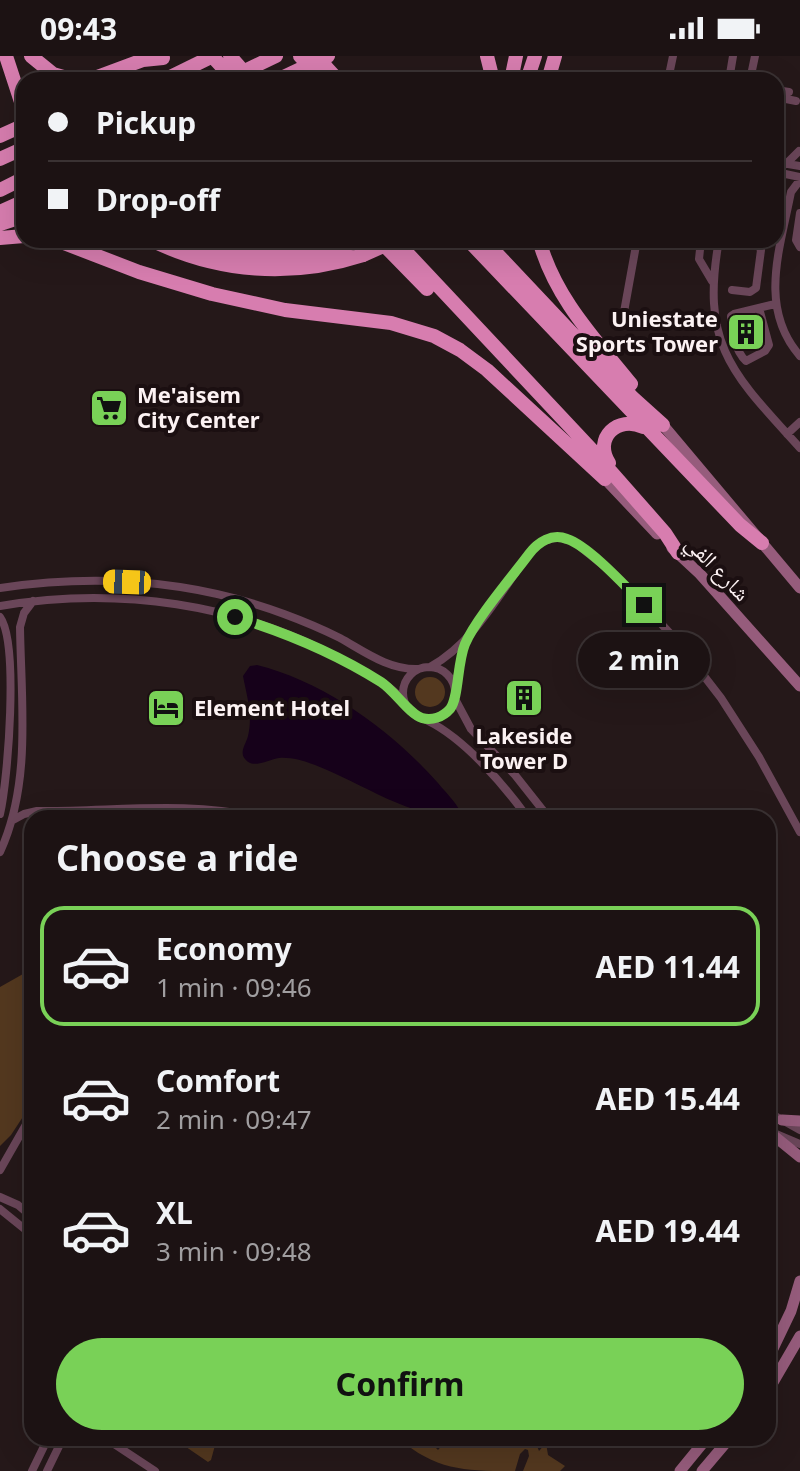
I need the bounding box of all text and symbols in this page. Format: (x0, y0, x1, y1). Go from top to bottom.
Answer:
text: 09:43 (40, 8, 117, 49)
text: Pickup (96, 102, 196, 143)
text: Drop-off (96, 179, 220, 220)
place label: Uniestate Sports Tower (576, 303, 718, 358)
building icon: Uniestate Sports Tower (725, 311, 767, 353)
place label: Me'aisem City Center (137, 379, 260, 434)
supermarket icon: Me'aisem City Center (88, 387, 130, 429)
street label: شارع الفي (677, 528, 758, 609)
car (103, 569, 151, 595)
route end (626, 587, 662, 623)
route start (217, 599, 253, 635)
callout: 2 min (578, 633, 710, 689)
text: 2 min (608, 642, 680, 678)
building icon: Lakeside Tower D (503, 677, 545, 719)
hotel icon: Element Hotel (145, 687, 187, 729)
place label: Element Hotel (194, 692, 350, 722)
place label: Lakeside Tower D (476, 720, 572, 775)
text: Choose a ride (56, 833, 298, 882)
text: Economy (156, 928, 292, 969)
icon: car (60, 930, 132, 1002)
text: AED 11.44 (596, 946, 740, 987)
text: 1 min · 09:46 (156, 969, 312, 1005)
text: Comfort (156, 1060, 280, 1101)
icon: car (60, 1062, 132, 1134)
text: AED 15.44 (596, 1078, 740, 1119)
text: 2 min · 09:47 (156, 1101, 312, 1137)
text: XL (156, 1192, 193, 1233)
icon: car (60, 1194, 132, 1266)
text: AED 19.44 (596, 1210, 740, 1251)
text: 3 min · 09:48 (156, 1233, 312, 1269)
button: Confirm (56, 1338, 744, 1430)

